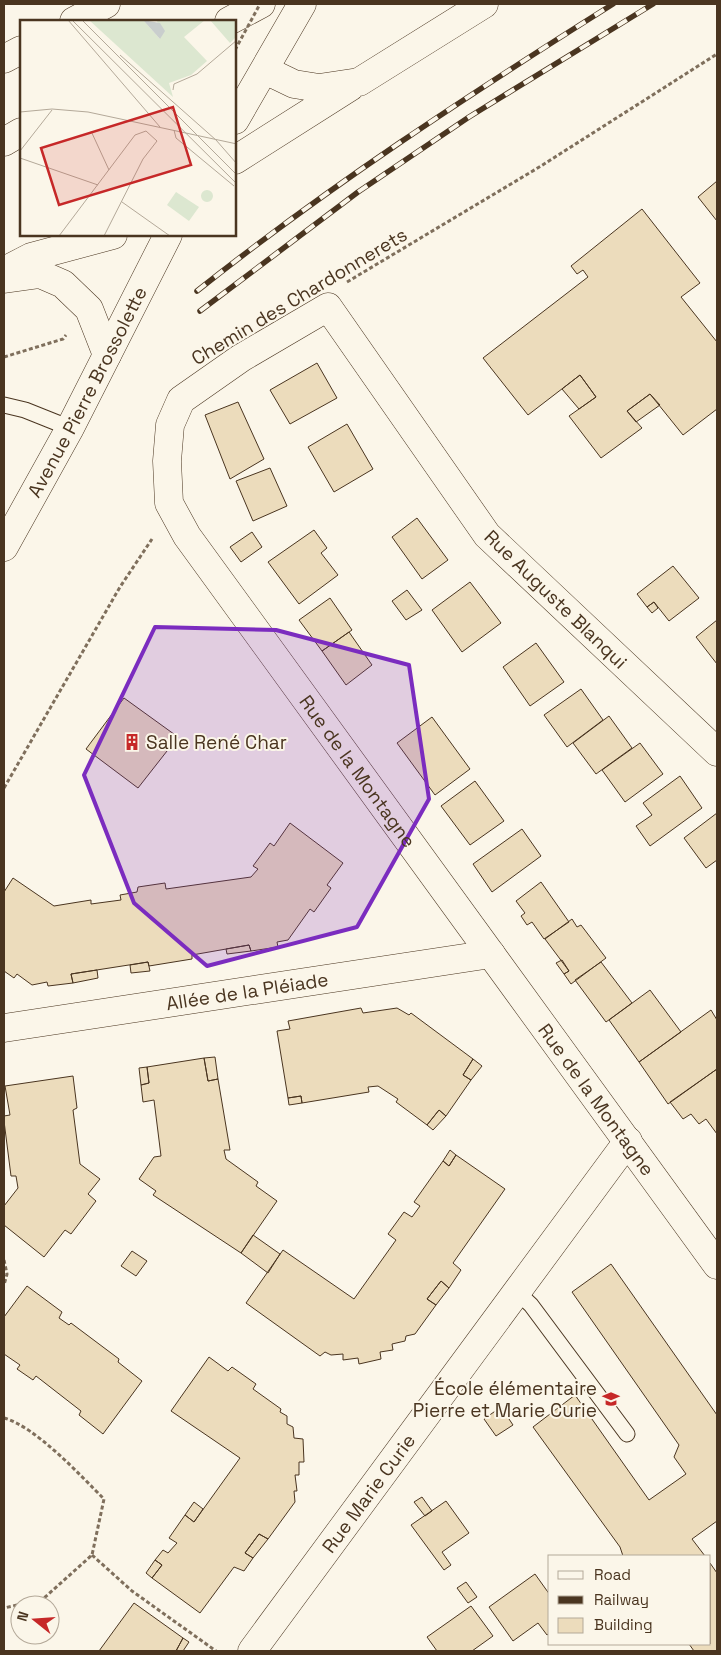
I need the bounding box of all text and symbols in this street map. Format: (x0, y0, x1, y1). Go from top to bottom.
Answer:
inset map (20, 20, 236, 236)
street label: Chemin des Chardonnerets (187, 222, 412, 371)
street label: Avenue Pierre Brossolette (22, 282, 153, 502)
street label: Rue Auguste Blanqui (479, 525, 633, 674)
street label: Rue de la Montagne (294, 690, 421, 853)
place label: Salle René Char (146, 730, 287, 755)
building icon: Salle René Char (122, 732, 142, 752)
street label: Allée de la Pléiade (164, 967, 330, 1016)
street label: Rue de la Montagne (532, 1019, 660, 1181)
place label: École élémentaire Pierre et Marie Curie (413, 1376, 597, 1423)
school or university icon: École élémentaire Pierre et Marie Curie (601, 1389, 621, 1409)
street label: Rue Marie Curie (317, 1429, 421, 1558)
legend (548, 1555, 711, 1645)
text: Road (594, 1565, 631, 1584)
text: Railway (594, 1590, 649, 1609)
north arrow (10, 1595, 60, 1645)
text: N (13, 1609, 33, 1623)
text: Building (594, 1615, 653, 1634)

